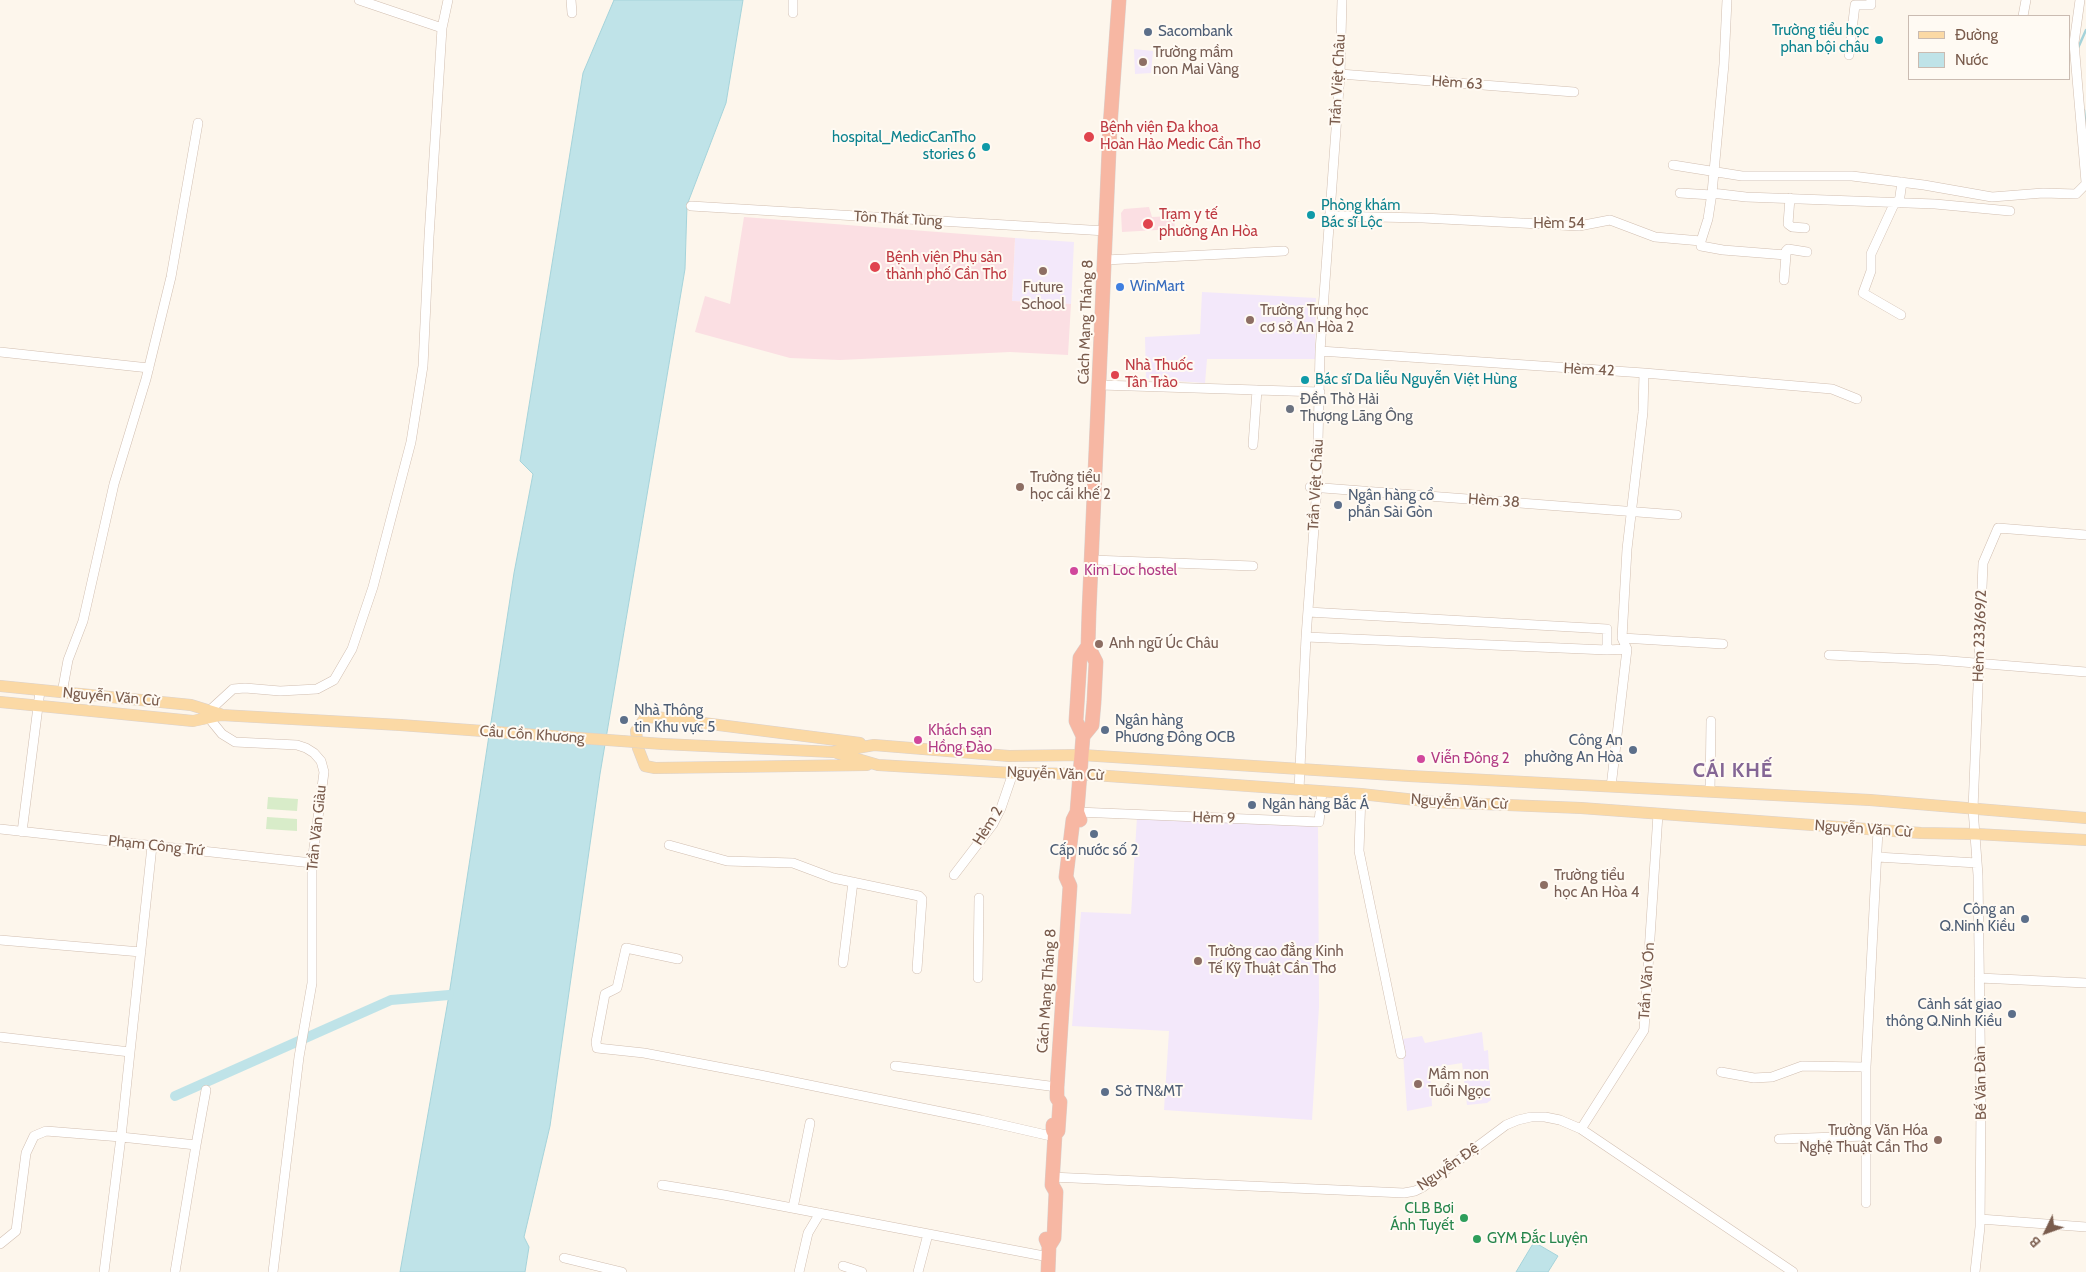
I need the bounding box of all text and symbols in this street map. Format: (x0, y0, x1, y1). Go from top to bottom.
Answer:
legend (1908, 15, 2071, 80)
place label: Trường tiểu học phan bội châu (1772, 22, 1869, 57)
place label: Sacombank (1158, 23, 1233, 41)
marker: Sacombank (1142, 26, 1154, 38)
text: Đường (1955, 26, 1998, 44)
street label: Trần Việt Châu (1327, 34, 1349, 126)
marker: Trường tiểu học phan bội châu (1873, 34, 1885, 46)
place label: Trường mầm non Mai Vàng (1153, 44, 1239, 79)
text: Nước (1955, 51, 1988, 69)
marker: Trường mầm non Mai Vàng (1137, 56, 1149, 68)
street label: Hèm 63 (1431, 72, 1483, 94)
place label: Bệnh viện Đa khoa Hoàn Hảo Medic Cần Thơ (1100, 119, 1261, 154)
place label: hospital_MedicCanTho stories 6 (832, 129, 976, 164)
marker: Bệnh viện Đa khoa Hoàn Hảo Medic Cần Thơ (1082, 130, 1096, 144)
marker: hospital_MedicCanTho stories 6 (980, 141, 992, 153)
place label: Phòng khám Bác sĩ Lộc (1321, 197, 1400, 232)
place label: Trạm y tế phường An Hòa (1159, 206, 1258, 241)
street label: Tôn Thất Tùng (853, 208, 943, 230)
marker: Phòng khám Bác sĩ Lộc (1305, 209, 1317, 221)
street label: Hèm 54 (1533, 215, 1585, 233)
marker: Trạm y tế phường An Hòa (1141, 217, 1155, 231)
place label: Bệnh viện Phụ sản thành phố Cần Thơ (886, 249, 1007, 284)
street label: Cách Mạng Tháng 8 (1075, 259, 1097, 385)
marker: Bệnh viện Phụ sản thành phố Cần Thơ (868, 260, 882, 274)
marker: Future School (1037, 265, 1049, 277)
place label: WinMart (1130, 278, 1185, 296)
place label: Future School (1021, 279, 1065, 314)
marker: WinMart (1114, 281, 1126, 293)
place label: Trường Trung học cơ sở An Hòa 2 (1260, 302, 1368, 337)
marker: Trường Trung học cơ sở An Hòa 2 (1244, 314, 1256, 326)
place label: Nhà Thuốc Tân Trào (1125, 357, 1193, 392)
street label: Hèm 42 (1563, 360, 1615, 380)
marker: Nhà Thuốc Tân Trào (1109, 369, 1121, 381)
place label: Bác sĩ Da liễu Nguyễn Việt Hùng (1315, 371, 1517, 389)
marker: Bác sĩ Da liễu Nguyễn Việt Hùng (1299, 374, 1311, 386)
place label: Đền Thờ Hải Thượng Lãng Ông (1300, 391, 1413, 426)
marker: Đền Thờ Hải Thượng Lãng Ông (1284, 403, 1296, 415)
street label: Trần Việt Châu (1305, 439, 1327, 531)
place label: Trường tiểu học cái khế 2 (1030, 469, 1111, 504)
marker: Trường tiểu học cái khế 2 (1014, 481, 1026, 493)
place label: Ngân hàng cổ phần Sài Gòn (1348, 487, 1434, 522)
street label: Hèm 38 (1468, 490, 1520, 512)
marker: Ngân hàng cổ phần Sài Gòn (1332, 499, 1344, 511)
place label: Kim Loc hostel (1084, 562, 1177, 580)
marker: Kim Loc hostel (1068, 565, 1080, 577)
street label: Hẻm 233/69/2 (1969, 590, 1991, 682)
place label: Anh ngữ Úc Châu (1109, 635, 1218, 653)
marker: Anh ngữ Úc Châu (1093, 638, 1105, 650)
street label: Nguyễn Văn Cừ (62, 684, 160, 710)
place label: Nhà Thông tin Khu vực 5 (634, 702, 715, 737)
place label: Ngân hàng Phương Đông OCB (1115, 712, 1235, 747)
marker: Nhà Thông tin Khu vực 5 (618, 714, 630, 726)
street label: Cầu Cồn Khương (479, 722, 585, 748)
place label: Khách sạn Hồng Đào (928, 722, 992, 757)
marker: Ngân hàng Phương Đông OCB (1099, 724, 1111, 736)
place label: Công An phường An Hòa (1524, 732, 1623, 767)
marker: Khách sạn Hồng Đào (912, 734, 924, 746)
marker: Công An phường An Hòa (1627, 744, 1639, 756)
place label: Viễn Đông 2 (1431, 750, 1510, 768)
marker: Viễn Đông 2 (1415, 753, 1427, 765)
district label: CÁI KHẾ (1692, 759, 1774, 783)
street label: Nguyễn Văn Cừ (1006, 763, 1104, 785)
street label: Trần Văn Giàu (304, 784, 330, 872)
street label: Nguyễn Văn Cừ (1410, 790, 1508, 814)
place label: Ngân hàng Bắc Á (1262, 796, 1369, 814)
marker: Ngân hàng Bắc Á (1246, 799, 1258, 811)
street label: Hẻm 2 (969, 803, 1007, 849)
street label: Hẻm 9 (1192, 808, 1236, 828)
street label: Nguyễn Văn Cừ (1814, 817, 1912, 841)
marker: Cấp nước số 2 (1088, 828, 1100, 840)
street label: Phạm Công Trứ (107, 832, 205, 860)
place label: Cấp nước số 2 (1050, 842, 1138, 860)
place label: Trường tiểu học An Hòa 4 (1554, 867, 1639, 902)
marker: Trường tiểu học An Hòa 4 (1538, 879, 1550, 891)
place label: Công an Q.Ninh Kiều (1939, 901, 2015, 936)
marker: Công an Q.Ninh Kiều (2019, 913, 2031, 925)
street label: Cách Mạng Tháng 8 (1034, 928, 1060, 1054)
street label: Trần Văn Ơn (1635, 942, 1659, 1020)
place label: Trường cao đẳng Kinh Tế Kỹ Thuật Cần Thơ (1208, 943, 1344, 978)
marker: Trường cao đẳng Kinh Tế Kỹ Thuật Cần Thơ (1192, 955, 1204, 967)
place label: Cảnh sát giao thông Q.Ninh Kiều (1886, 996, 2002, 1031)
marker: Cảnh sát giao thông Q.Ninh Kiều (2006, 1008, 2018, 1020)
street label: Bế Văn Đàn (1971, 1046, 1991, 1120)
place label: Mầm non Tuổi Ngọc (1428, 1066, 1490, 1101)
marker: Mầm non Tuổi Ngọc (1412, 1078, 1424, 1090)
place label: Sở TN&MT (1115, 1083, 1183, 1101)
marker: Sở TN&MT (1099, 1086, 1111, 1098)
place label: Trường Văn Hóa Nghệ Thuật Cần Thơ (1799, 1122, 1928, 1157)
marker: Trường Văn Hóa Nghệ Thuật Cần Thơ (1932, 1134, 1944, 1146)
street label: Nguyễn Đệ (1414, 1139, 1482, 1195)
place label: CLB Bơi Ánh Tuyết (1390, 1200, 1454, 1235)
north arrow (2021, 1207, 2071, 1257)
marker: CLB Bơi Ánh Tuyết (1458, 1212, 1470, 1224)
place label: GYM Đắc Luyện (1487, 1230, 1588, 1248)
marker: GYM Đắc Luyện (1471, 1233, 1483, 1245)
text: B (2025, 1233, 2044, 1251)

